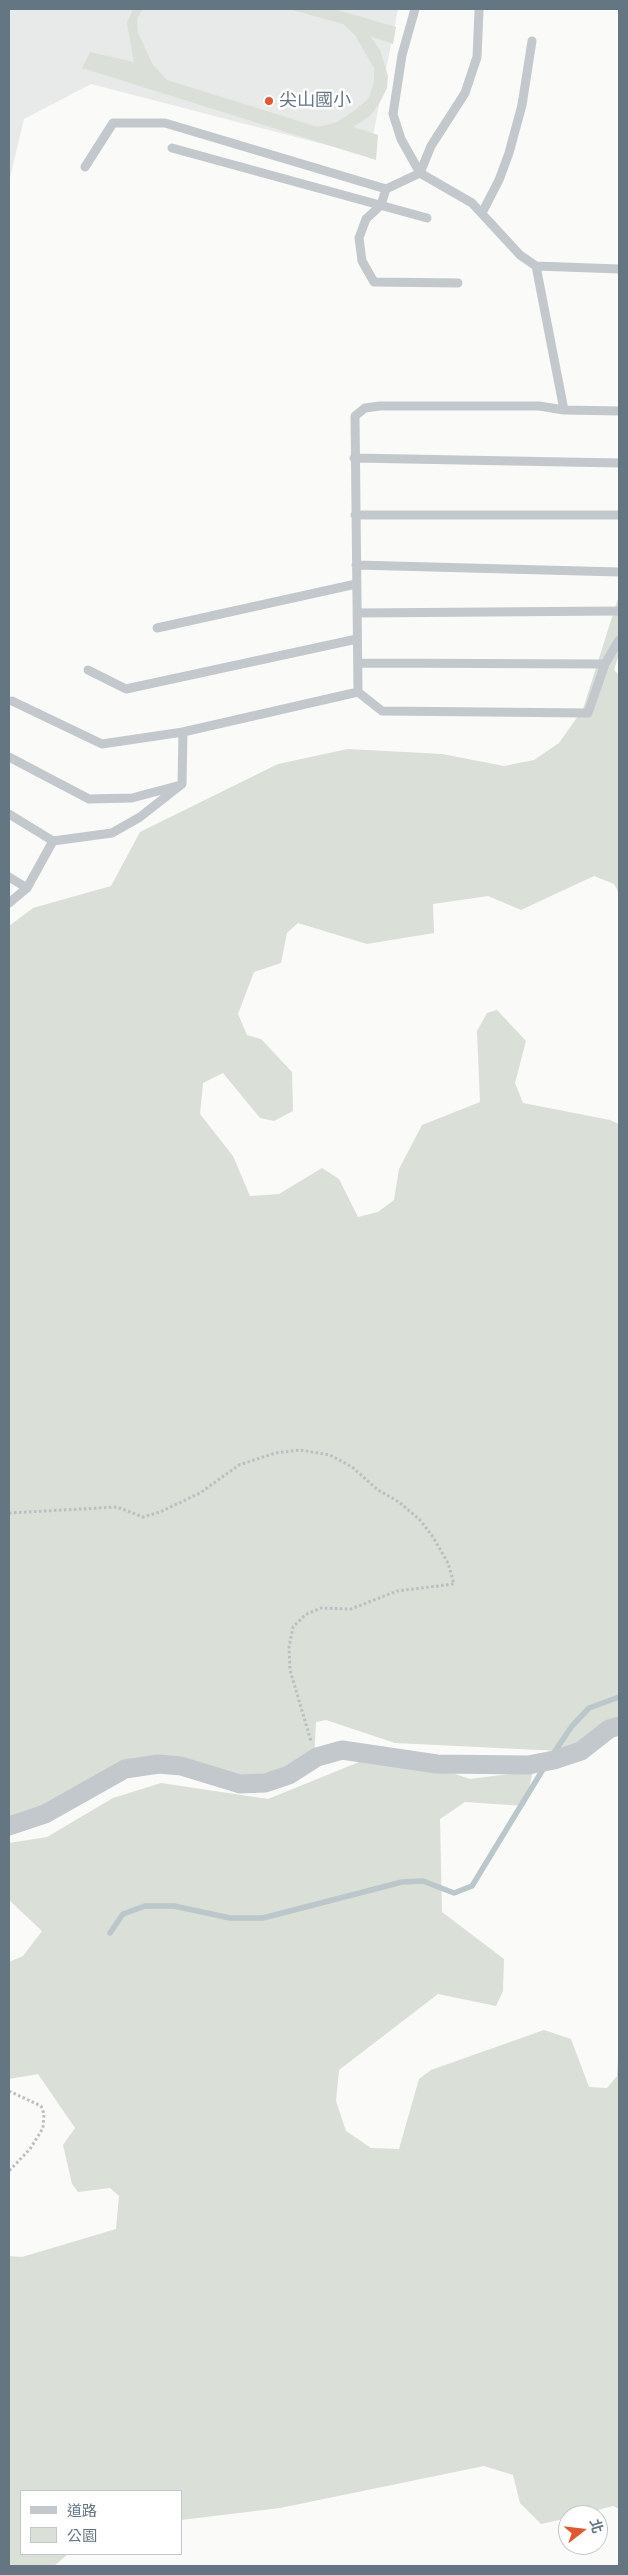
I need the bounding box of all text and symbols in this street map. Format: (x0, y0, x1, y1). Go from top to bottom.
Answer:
place label: 尖山國小 (279, 90, 351, 112)
marker: 尖山國小 (263, 95, 275, 107)
legend (20, 2490, 182, 2555)
text: 道路 (67, 2501, 97, 2520)
north arrow (558, 2505, 608, 2555)
text: 北 (586, 2517, 607, 2535)
text: 公園 (67, 2526, 97, 2545)

